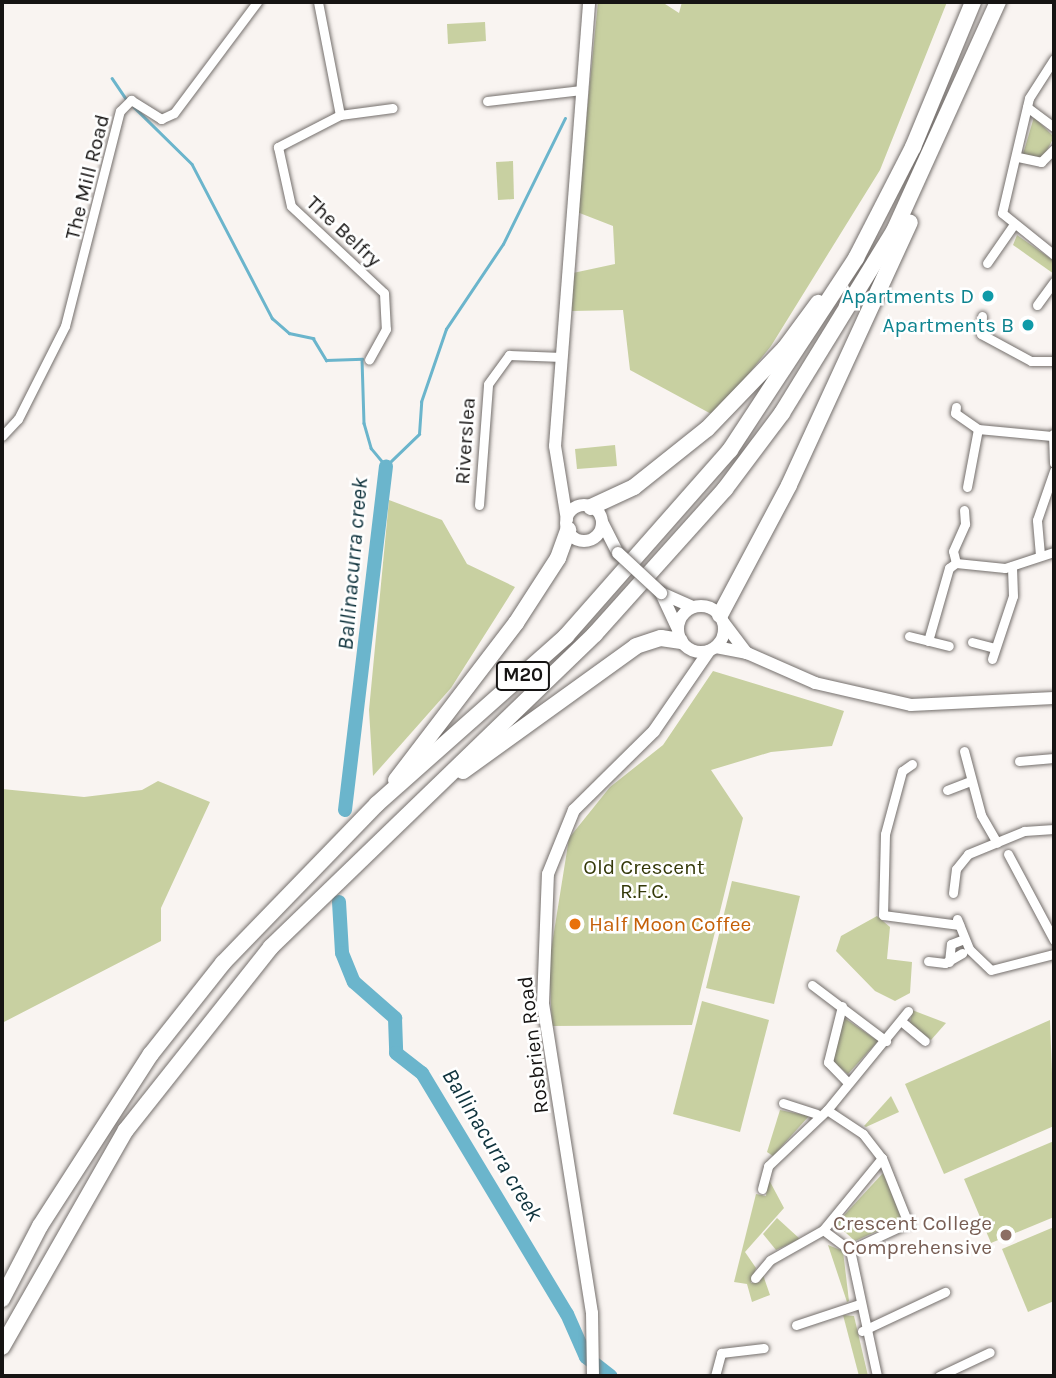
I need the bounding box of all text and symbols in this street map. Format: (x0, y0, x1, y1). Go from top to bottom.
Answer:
street label: The Mill Road (59, 112, 115, 242)
street label: The Belfry (301, 190, 387, 272)
place label: Apartments D (842, 283, 974, 309)
marker: Apartments D (980, 288, 996, 304)
place label: Apartments B (883, 312, 1014, 338)
marker: Apartments B (1020, 317, 1036, 333)
street label: Riverslea (449, 397, 481, 485)
water label: Ballinacurra creek (332, 476, 374, 652)
road number: M20 (495, 660, 551, 692)
park label: Old Crescent R.F.C. (583, 854, 705, 904)
place label: Half Moon Coffee (589, 911, 751, 937)
marker: Half Moon Coffee (567, 916, 583, 932)
street label: Rosbrien Road (512, 975, 554, 1115)
water label: Ballinacurra creek (436, 1064, 548, 1226)
place label: Crescent College Comprehensive (833, 1210, 992, 1260)
marker: Crescent College Comprehensive (998, 1227, 1014, 1243)

